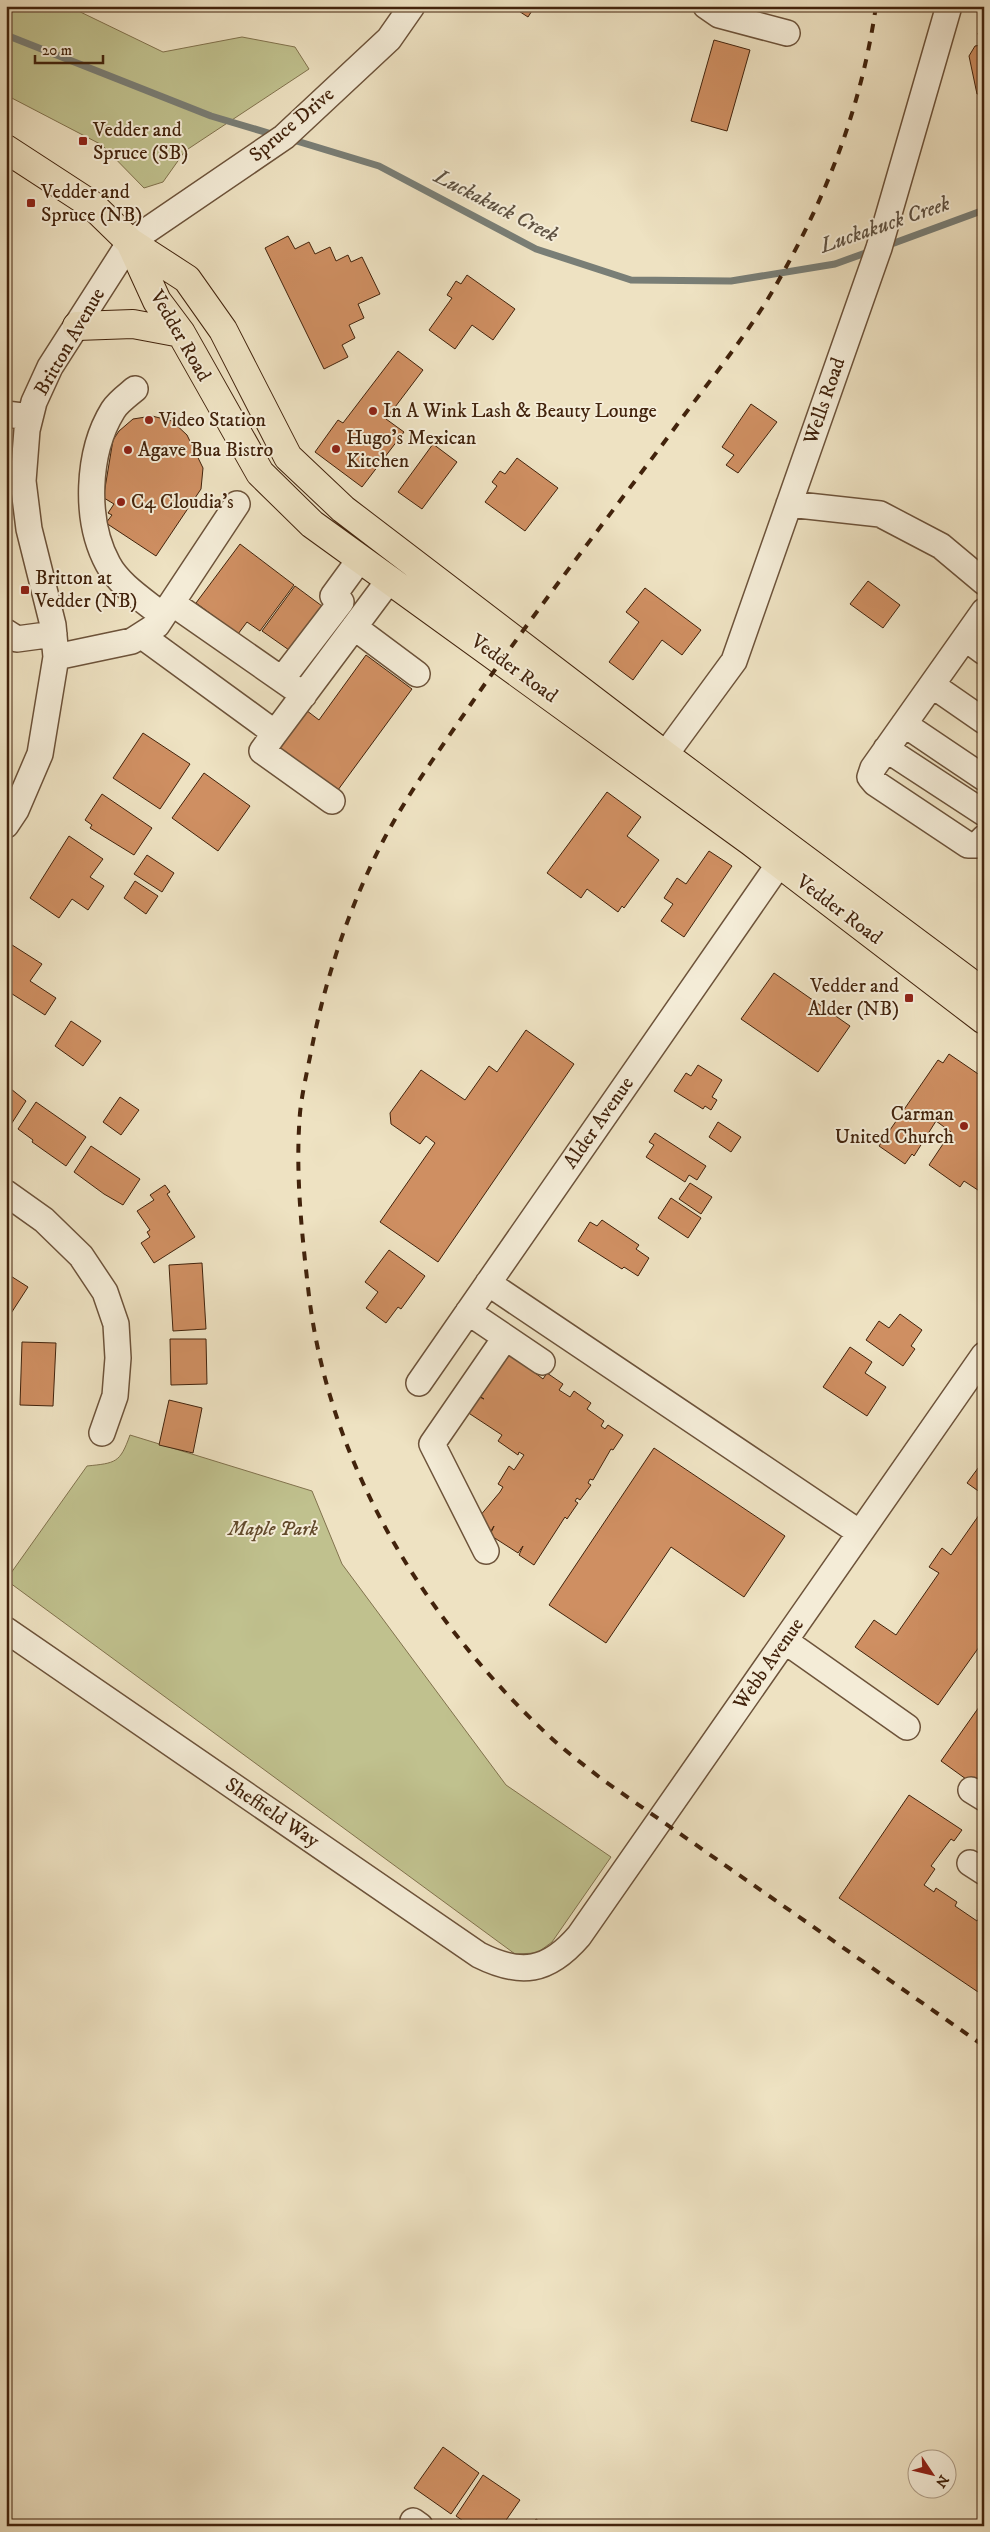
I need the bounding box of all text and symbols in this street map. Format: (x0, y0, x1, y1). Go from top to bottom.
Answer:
scale bar (35, 32, 102, 64)
text: 20 m (42, 41, 72, 60)
street label: Spruce Drive (244, 82, 340, 168)
place label: Vedder and Spruce (SB) (92, 118, 188, 166)
marker: Vedder and Spruce (SB) (77, 135, 89, 147)
water label: Luckakuck Creek (429, 163, 562, 248)
place label: Vedder and Spruce (NB) (40, 180, 142, 228)
water label: Luckakuck Creek (816, 191, 954, 260)
marker: Vedder and Spruce (NB) (25, 197, 37, 209)
street label: Britton Avenue (29, 284, 111, 400)
street label: Vedder Road (143, 285, 216, 386)
street label: Wells Road (798, 354, 851, 449)
place label: In A Wink Lash & Beauty Lounge (383, 399, 657, 424)
marker: In A Wink Lash & Beauty Lounge (367, 405, 379, 417)
place label: Video Station (158, 408, 267, 433)
marker: Video Station (143, 414, 155, 426)
place label: Hugo's Mexican Kitchen (346, 426, 477, 474)
place label: Agave Bua Bistro (138, 438, 273, 463)
marker: Hugo's Mexican Kitchen (330, 443, 342, 455)
marker: Agave Bua Bistro (122, 444, 134, 456)
place label: C4 Cloudia's (131, 490, 234, 515)
marker: C4 Cloudia's (115, 496, 127, 508)
place label: Britton at Vedder (NB) (34, 566, 137, 614)
marker: Britton at Vedder (NB) (19, 584, 31, 596)
street label: Vedder Road (465, 629, 562, 709)
street label: Vedder Road (790, 869, 887, 950)
place label: Vedder and Alder (NB) (808, 974, 899, 1022)
marker: Vedder and Alder (NB) (903, 992, 915, 1004)
street label: Alder Avenue (558, 1072, 640, 1174)
place label: Carman United Church (835, 1102, 955, 1150)
marker: Carman United Church (958, 1120, 970, 1132)
park label: Maple Park (226, 1517, 318, 1542)
street label: Webb Avenue (728, 1613, 810, 1716)
street label: Sheffield Way (220, 1772, 324, 1854)
north arrow (908, 2450, 958, 2500)
text: N (931, 2471, 953, 2491)

